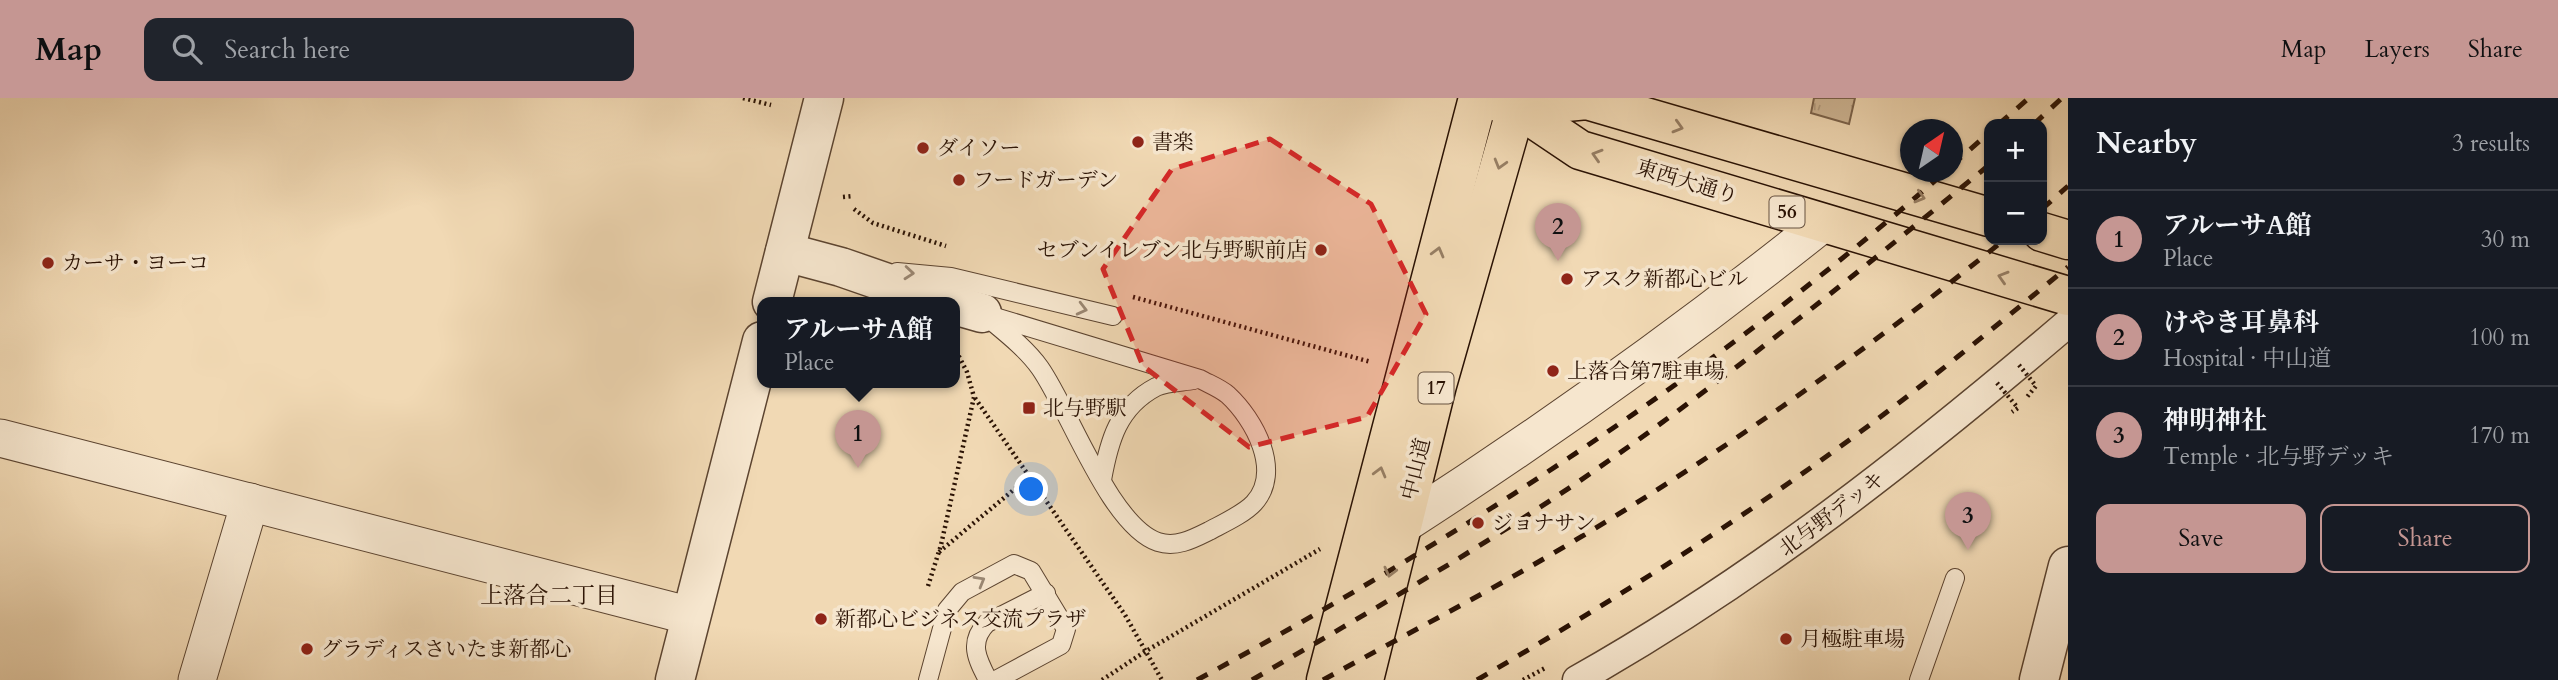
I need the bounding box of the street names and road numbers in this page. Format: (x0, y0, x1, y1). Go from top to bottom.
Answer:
street label: 東西大通り (1633, 153, 1741, 211)
road number: 56 (1770, 196, 1804, 228)
road number: 17 (1418, 372, 1454, 404)
street label: 中山道 (1394, 435, 1438, 503)
street label: 北与野デッキ (1773, 465, 1891, 563)

